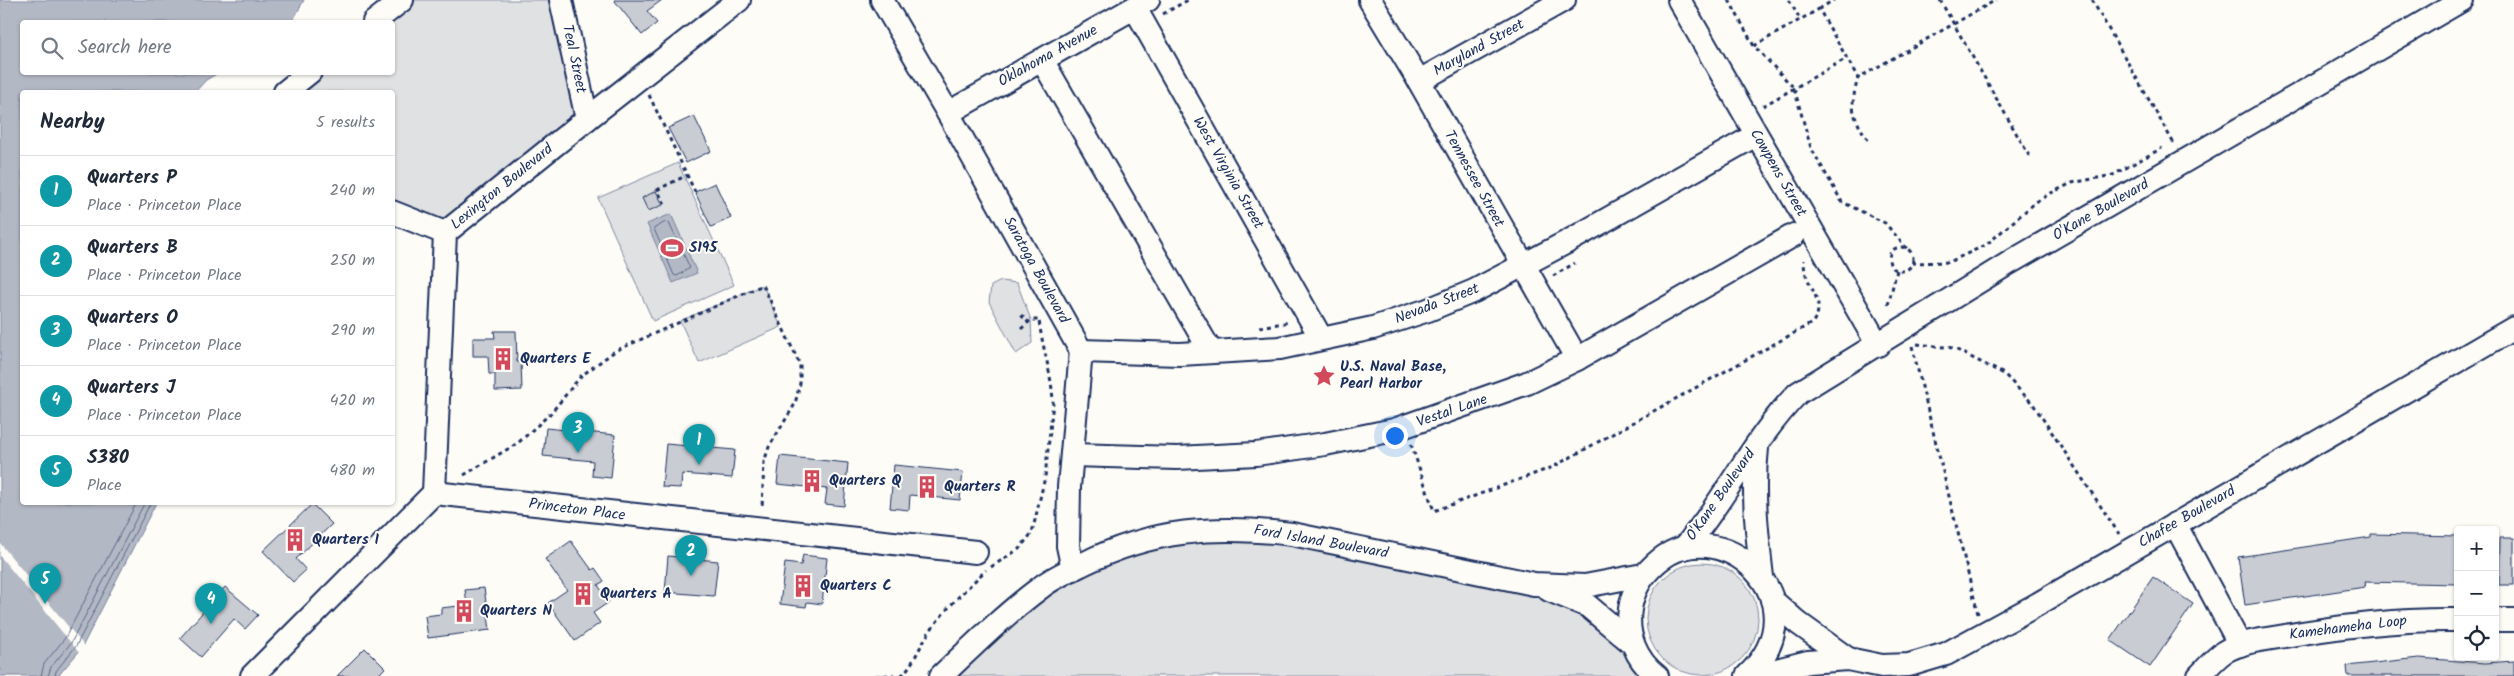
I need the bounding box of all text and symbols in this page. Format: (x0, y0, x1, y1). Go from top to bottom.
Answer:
street label: Maryland Street (1429, 13, 1529, 83)
street label: Oklahoma Avenue (994, 18, 1103, 93)
search box (20, 20, 395, 75)
street label: Teal Street (555, 22, 593, 96)
text: Search here (78, 33, 172, 63)
icon: search (38, 34, 66, 62)
text: Nearby (40, 106, 105, 139)
text: 5 results (316, 110, 375, 135)
street label: West Virginia Street (1186, 112, 1270, 234)
street label: Cowpens Street (1743, 124, 1813, 222)
street label: Tennessee Street (1437, 126, 1511, 232)
street label: Lexington Boulevard (445, 138, 559, 236)
text: Quarters P (87, 163, 177, 193)
street label: O'Kane Boulevard (2048, 172, 2154, 247)
text: 1 (54, 178, 58, 203)
text: 240 m (330, 178, 375, 203)
text: Place · Princeton Place (87, 193, 242, 218)
street label: Saratoga Boulevard (997, 212, 1076, 329)
text: Quarters B (87, 233, 178, 263)
sports icon: S195 (659, 235, 685, 261)
place label: S195 (689, 236, 718, 260)
text: 2 (51, 248, 61, 273)
text: 250 m (330, 248, 375, 273)
text: Place · Princeton Place (87, 263, 242, 288)
street label: Nevada Street (1391, 277, 1483, 331)
text: Quarters O (87, 303, 178, 333)
text: 3 (52, 318, 60, 343)
text: 290 m (331, 318, 375, 343)
text: Place · Princeton Place (87, 333, 242, 358)
building icon: Quarters E (490, 346, 516, 372)
place label: Quarters E (520, 347, 592, 371)
place label: U.S. Naval Base, Pearl Harbor (1340, 355, 1446, 396)
place icon: U.S. Naval Base, Pearl Harbor (1311, 363, 1337, 389)
text: Quarters J (87, 373, 175, 403)
text: 4 (52, 388, 60, 413)
text: 420 m (330, 388, 375, 413)
street label: Vestal Lane (1413, 388, 1491, 434)
text: Place · Princeton Place (87, 403, 242, 428)
pin: 3 (562, 412, 594, 453)
your location (1382, 423, 1408, 449)
pin: 1 (683, 424, 715, 465)
text: S380 (87, 443, 129, 473)
street label: O'Kane Boulevard (1680, 444, 1762, 546)
text: 5 (52, 458, 60, 483)
text: 480 m (329, 458, 375, 483)
building icon: Quarters Q (799, 468, 825, 494)
place label: Quarters Q (829, 469, 902, 493)
text: Place (87, 473, 121, 498)
building icon: Quarters R (914, 474, 940, 500)
place label: Quarters R (944, 475, 1016, 499)
street label: Chafee Boulevard (2134, 479, 2241, 555)
street label: Princeton Place (527, 492, 627, 528)
street label: Ford Island Boulevard (1252, 518, 1391, 566)
map controls (2454, 526, 2499, 661)
button: + (2454, 526, 2499, 571)
building icon: Quarters I (282, 527, 308, 553)
place label: Quarters I (312, 528, 380, 552)
pin: 2 (675, 535, 707, 576)
pin: 5 (29, 563, 61, 604)
button: − (2454, 571, 2499, 616)
building icon: Quarters C (790, 573, 816, 599)
place label: Quarters C (820, 574, 892, 598)
building icon: Quarters A (570, 581, 596, 607)
place label: Quarters A (600, 582, 672, 606)
pin: 4 (195, 583, 227, 624)
building icon: Quarters N (451, 598, 477, 624)
place label: Quarters N (480, 599, 553, 623)
street label: Kamehameha Loop (2288, 609, 2408, 647)
button: locate (2454, 616, 2499, 661)

